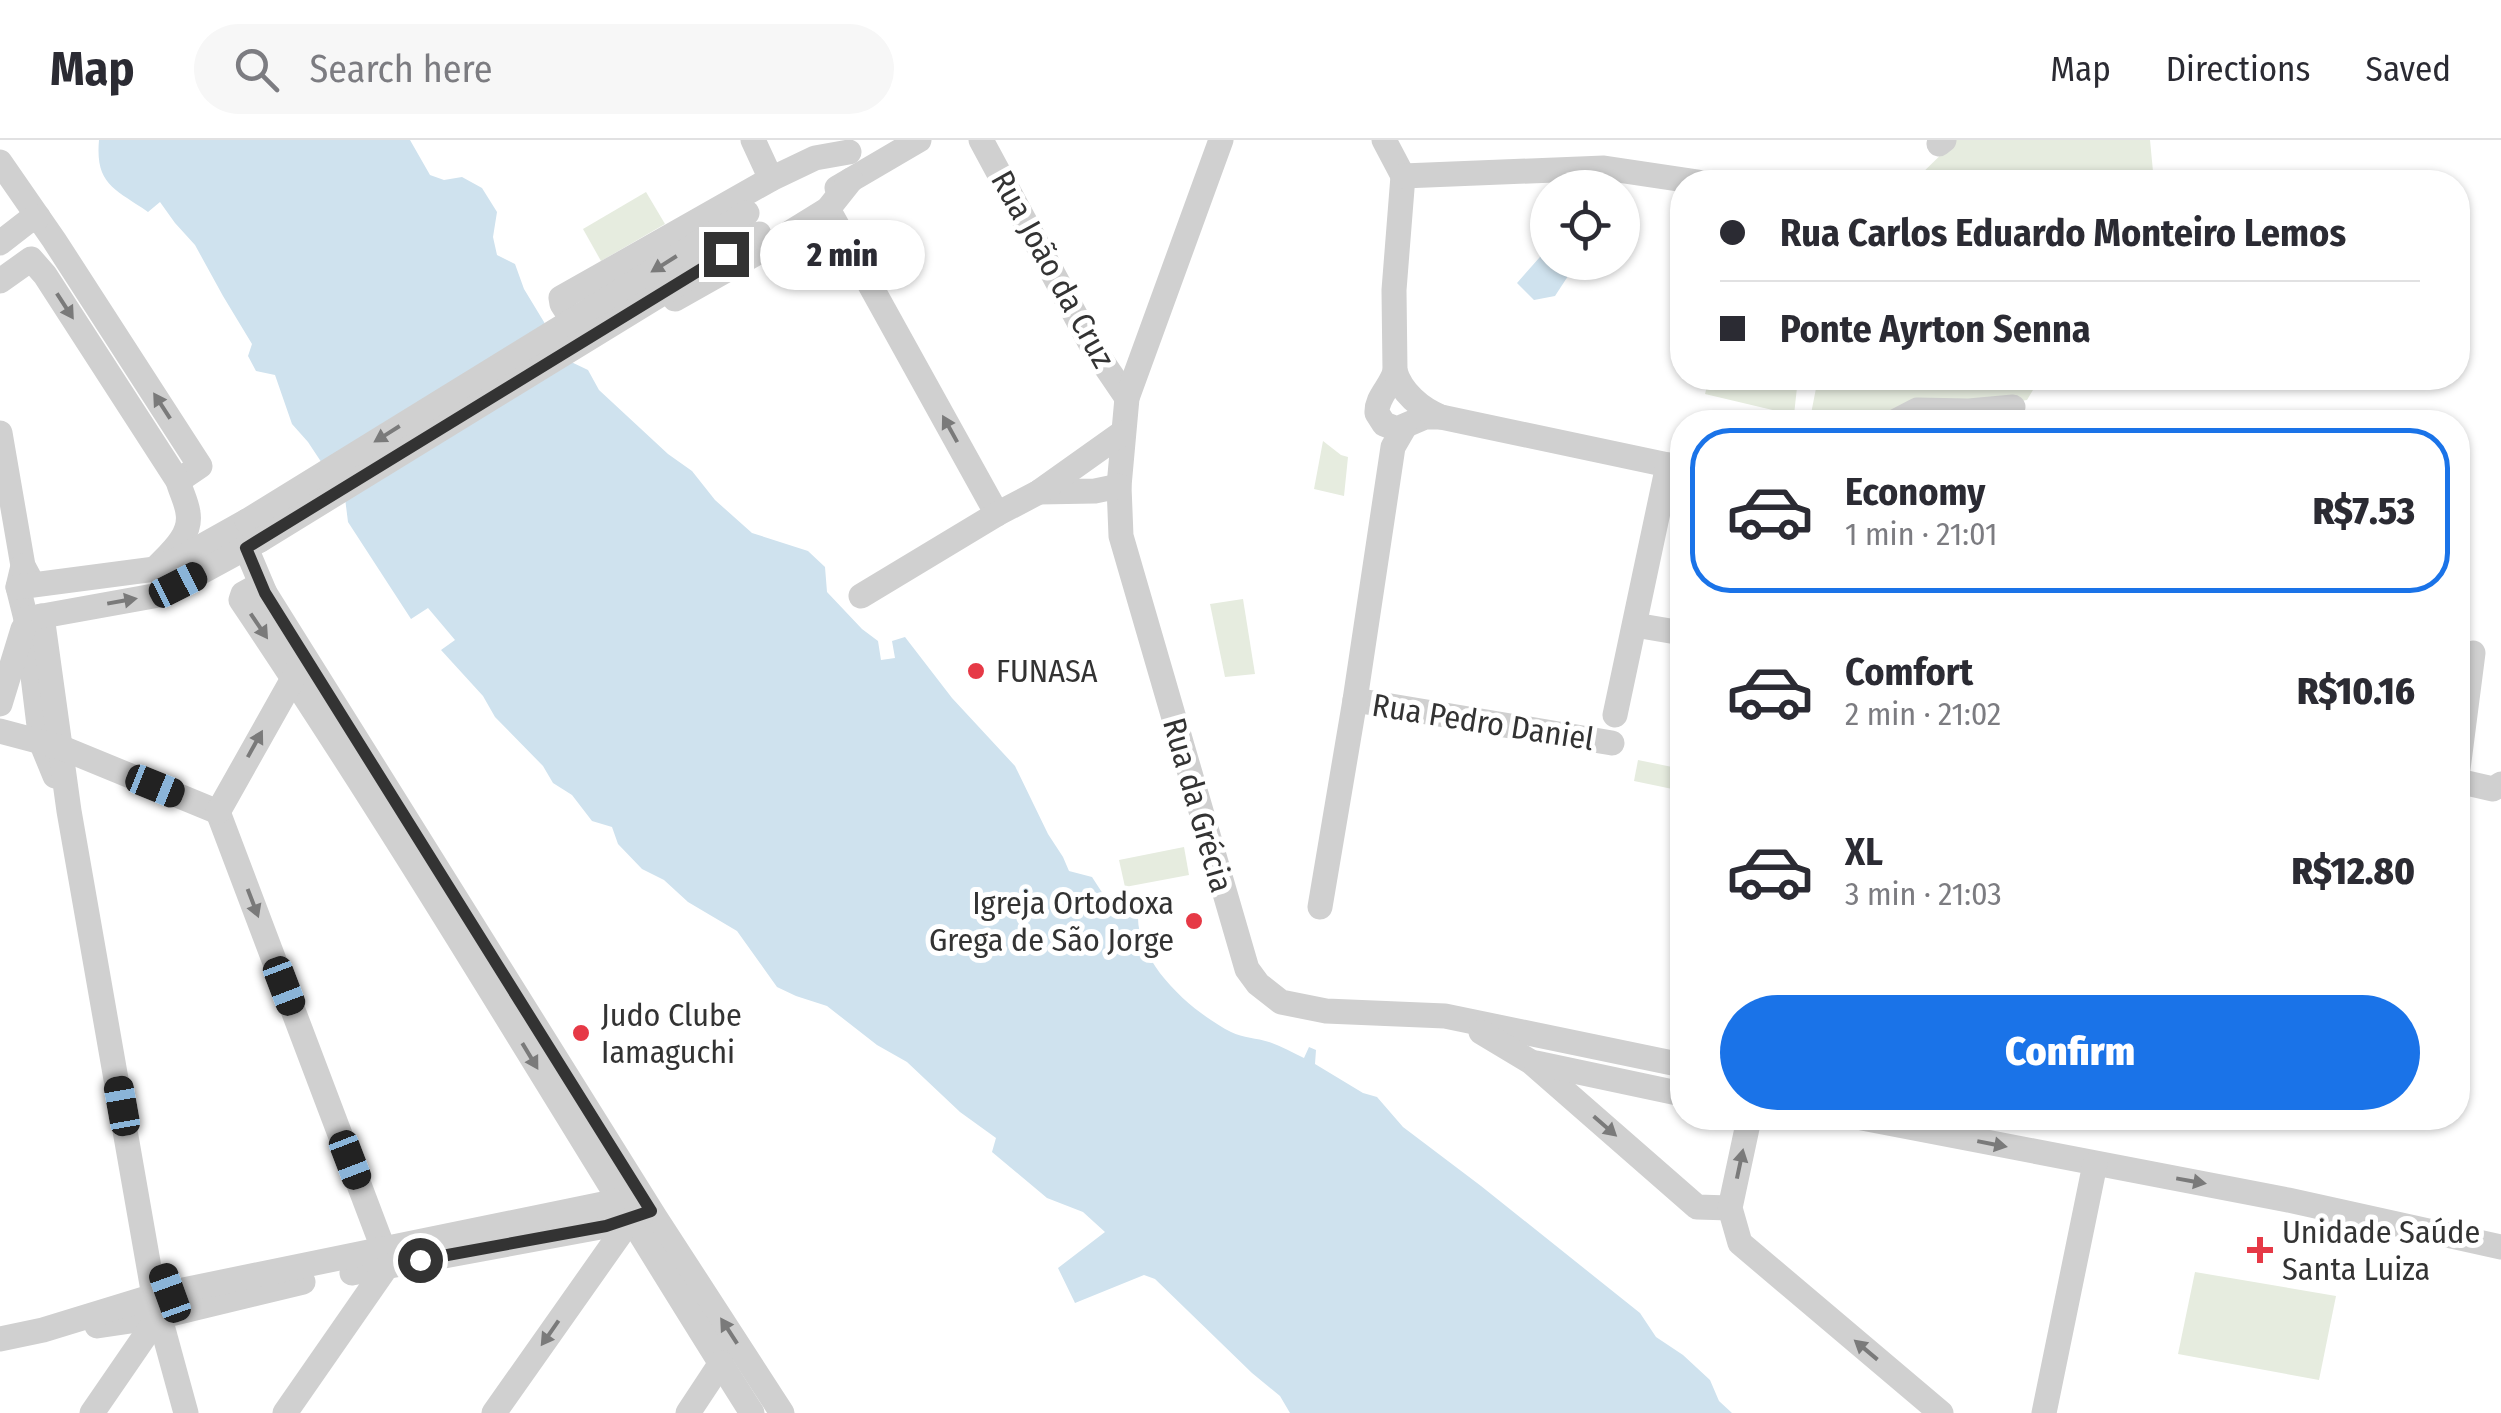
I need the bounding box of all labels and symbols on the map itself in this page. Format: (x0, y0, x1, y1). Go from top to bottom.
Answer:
street label: Rua João da Cruz (983, 164, 1123, 374)
callout: 2 min (761, 219, 926, 289)
route end (704, 232, 749, 277)
one-way arrow (650, 255, 678, 272)
one-way arrow (56, 292, 74, 320)
one-way arrow (153, 393, 171, 420)
one-way arrow (942, 415, 959, 443)
one-way arrow (373, 425, 401, 443)
car (144, 558, 212, 612)
one-way arrow (106, 593, 138, 608)
one-way arrow (249, 612, 268, 639)
place label: FUNASA (996, 652, 1098, 690)
marker: FUNASA (965, 660, 987, 682)
street label: Rua Pedro Daniel (1369, 686, 1597, 758)
street label: Rua da Grécia (1155, 713, 1241, 897)
one-way arrow (246, 730, 264, 758)
car (122, 761, 188, 811)
place label: Igreja Ortodoxa Grega de São Jorge (929, 884, 1174, 959)
one-way arrow (245, 888, 261, 918)
marker: Igreja Ortodoxa Grega de São Jorge (1183, 910, 1205, 932)
car (259, 953, 309, 1019)
place label: Judo Clube Iamaguchi (601, 996, 742, 1071)
marker: Judo Clube Iamaguchi (570, 1022, 592, 1044)
one-way arrow (521, 1042, 538, 1070)
car (102, 1074, 142, 1138)
one-way arrow (1593, 1114, 1617, 1137)
car (325, 1127, 375, 1193)
one-way arrow (1977, 1136, 2008, 1152)
one-way arrow (1732, 1148, 1748, 1179)
one-way arrow (2176, 1174, 2207, 1189)
place label: Unidade Saúde Santa Luiza (2282, 1213, 2480, 1288)
marker: Unidade Saúde Santa Luiza (2247, 1237, 2273, 1263)
route start (398, 1238, 443, 1283)
car (146, 1260, 194, 1326)
one-way arrow (720, 1317, 738, 1345)
one-way arrow (541, 1319, 560, 1346)
one-way arrow (1854, 1340, 1879, 1361)

